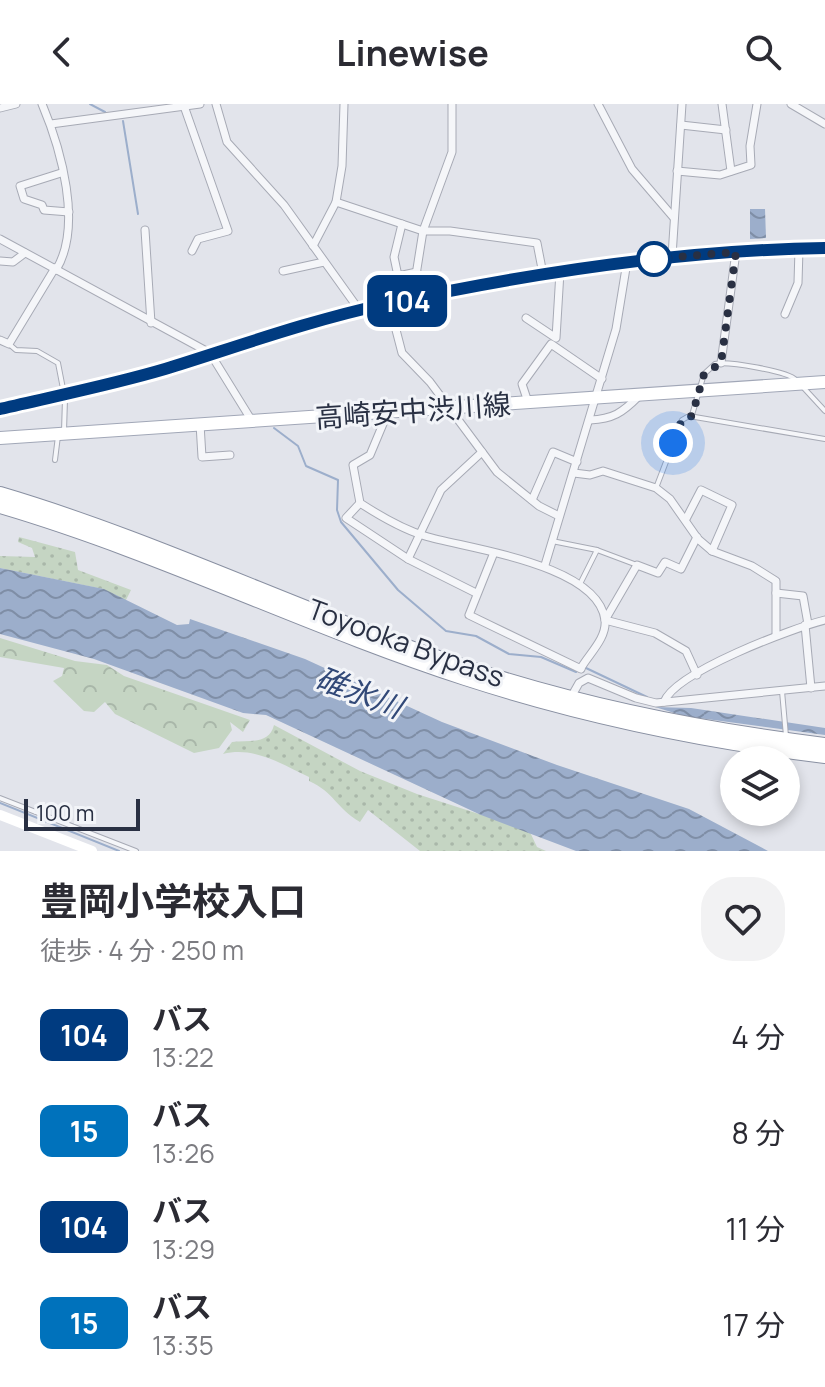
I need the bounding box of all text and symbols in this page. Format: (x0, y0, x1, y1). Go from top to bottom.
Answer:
text: Linewise (336, 28, 489, 77)
icon: back (40, 30, 84, 74)
icon: search (741, 30, 785, 74)
unlabelled marker (637, 242, 671, 276)
line badge: 104 (361, 275, 453, 327)
text: 104 (383, 282, 431, 320)
street label: 高崎安中渋川線 (314, 384, 512, 436)
your location (653, 423, 693, 463)
street label: Toyooka Bypass (303, 589, 510, 695)
water label: 碓氷川 (310, 656, 412, 728)
map controls (720, 746, 800, 826)
button: layers (720, 746, 800, 826)
scale bar (24, 795, 140, 831)
text: 100 m (36, 798, 94, 828)
text: 豊岡小学校入口 (40, 874, 306, 926)
button: heart (701, 877, 785, 961)
text: 徒歩 · 4 分 · 250 m (40, 932, 244, 968)
text: バス (152, 998, 212, 1039)
text: 104 (60, 1016, 108, 1054)
text: 4 分 (731, 1016, 785, 1057)
text: 13:22 (152, 1039, 214, 1075)
text: バス (152, 1094, 212, 1135)
text: 15 (70, 1112, 98, 1150)
text: 8 分 (732, 1112, 785, 1153)
text: 13:26 (152, 1135, 215, 1171)
text: バス (152, 1190, 212, 1231)
text: 104 (60, 1208, 108, 1246)
text: 11 分 (726, 1208, 785, 1249)
text: 13:29 (152, 1231, 215, 1267)
text: バス (152, 1286, 212, 1327)
text: 15 (70, 1304, 98, 1342)
text: 17 分 (722, 1304, 785, 1345)
text: 13:35 (152, 1327, 214, 1363)

